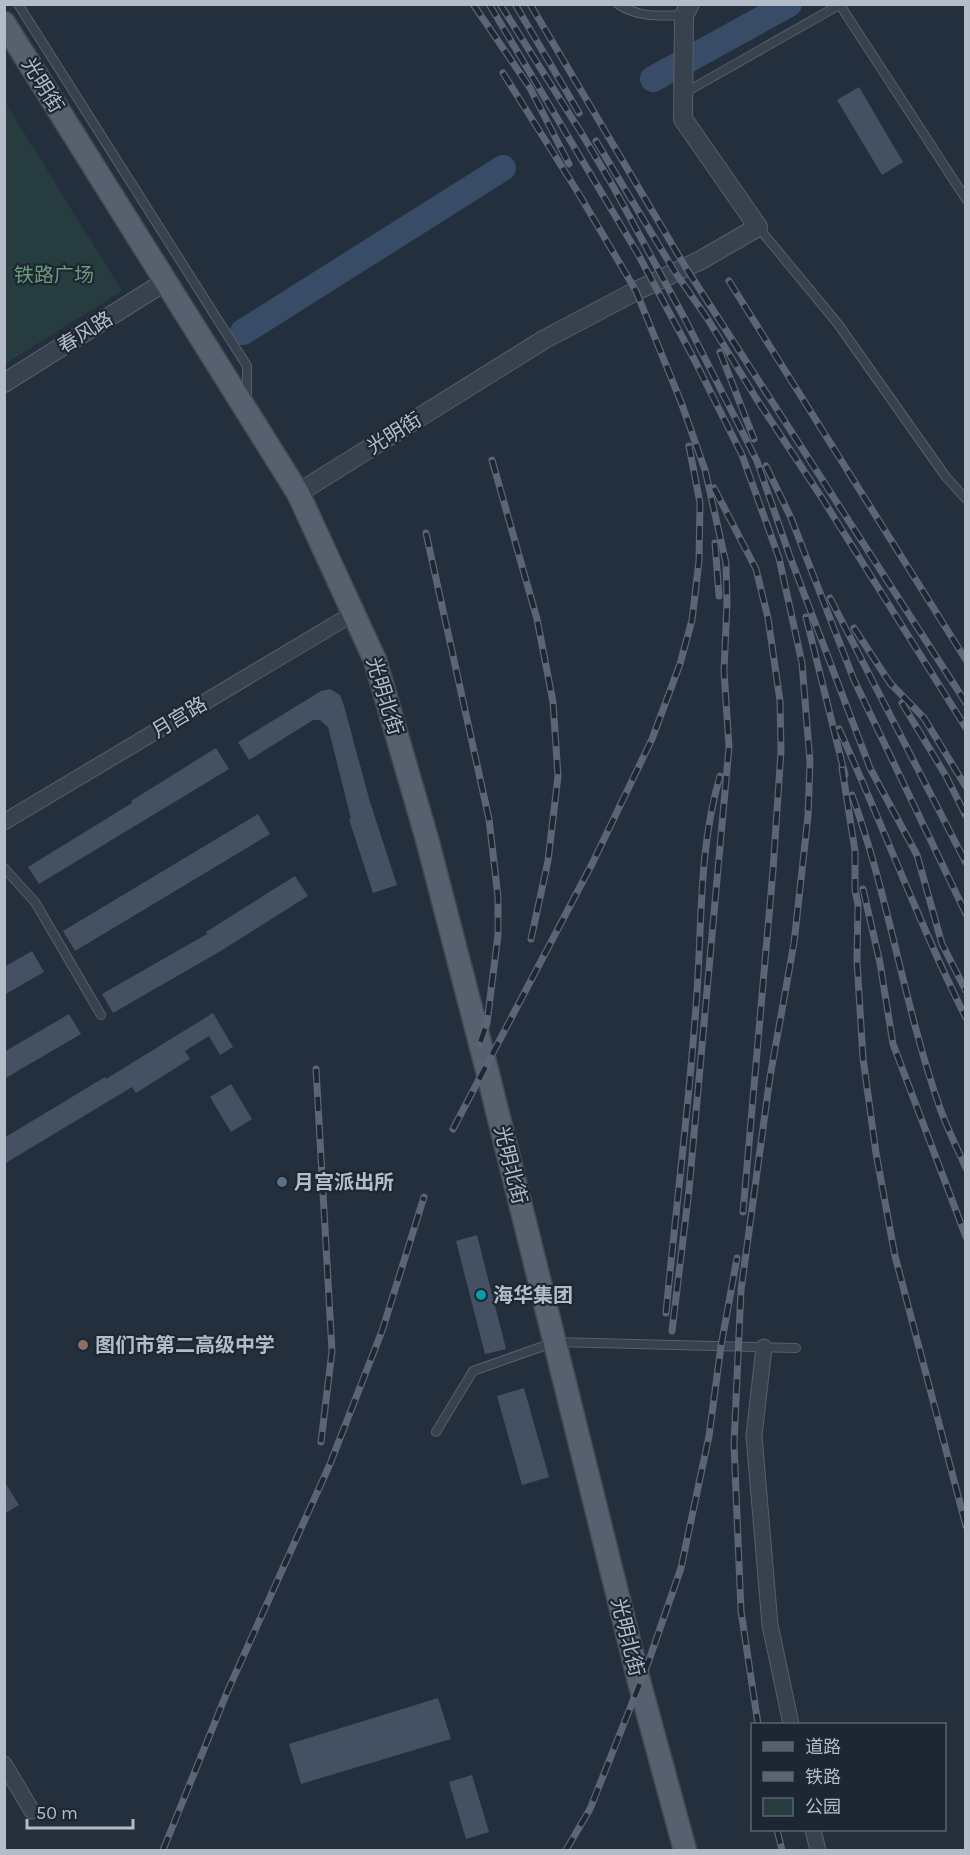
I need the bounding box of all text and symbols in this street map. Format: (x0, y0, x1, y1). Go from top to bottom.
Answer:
street label: 光明街 (17, 54, 68, 117)
park label: 铁路广场 (14, 264, 94, 287)
street label: 春风路 (54, 307, 117, 358)
street label: 光明街 (363, 408, 426, 459)
street label: 光明北街 (362, 655, 407, 738)
street label: 月宫路 (148, 692, 211, 743)
street label: 光明北街 (490, 1124, 531, 1207)
place label: 月宫派出所 (294, 1171, 394, 1194)
marker: 月宫派出所 (275, 1175, 289, 1189)
place label: 海华集团 (493, 1284, 573, 1307)
marker: 海华集团 (474, 1288, 488, 1302)
place label: 图们市第二高级中学 (95, 1334, 275, 1357)
marker: 图们市第二高级中学 (76, 1338, 90, 1352)
street label: 光明北街 (607, 1596, 648, 1679)
legend (751, 1723, 946, 1831)
text: 道路 (805, 1736, 841, 1758)
text: 铁路 (805, 1766, 841, 1788)
scale bar (27, 1792, 134, 1830)
text: 公园 (805, 1796, 841, 1818)
text: 50 m (36, 1802, 78, 1824)

